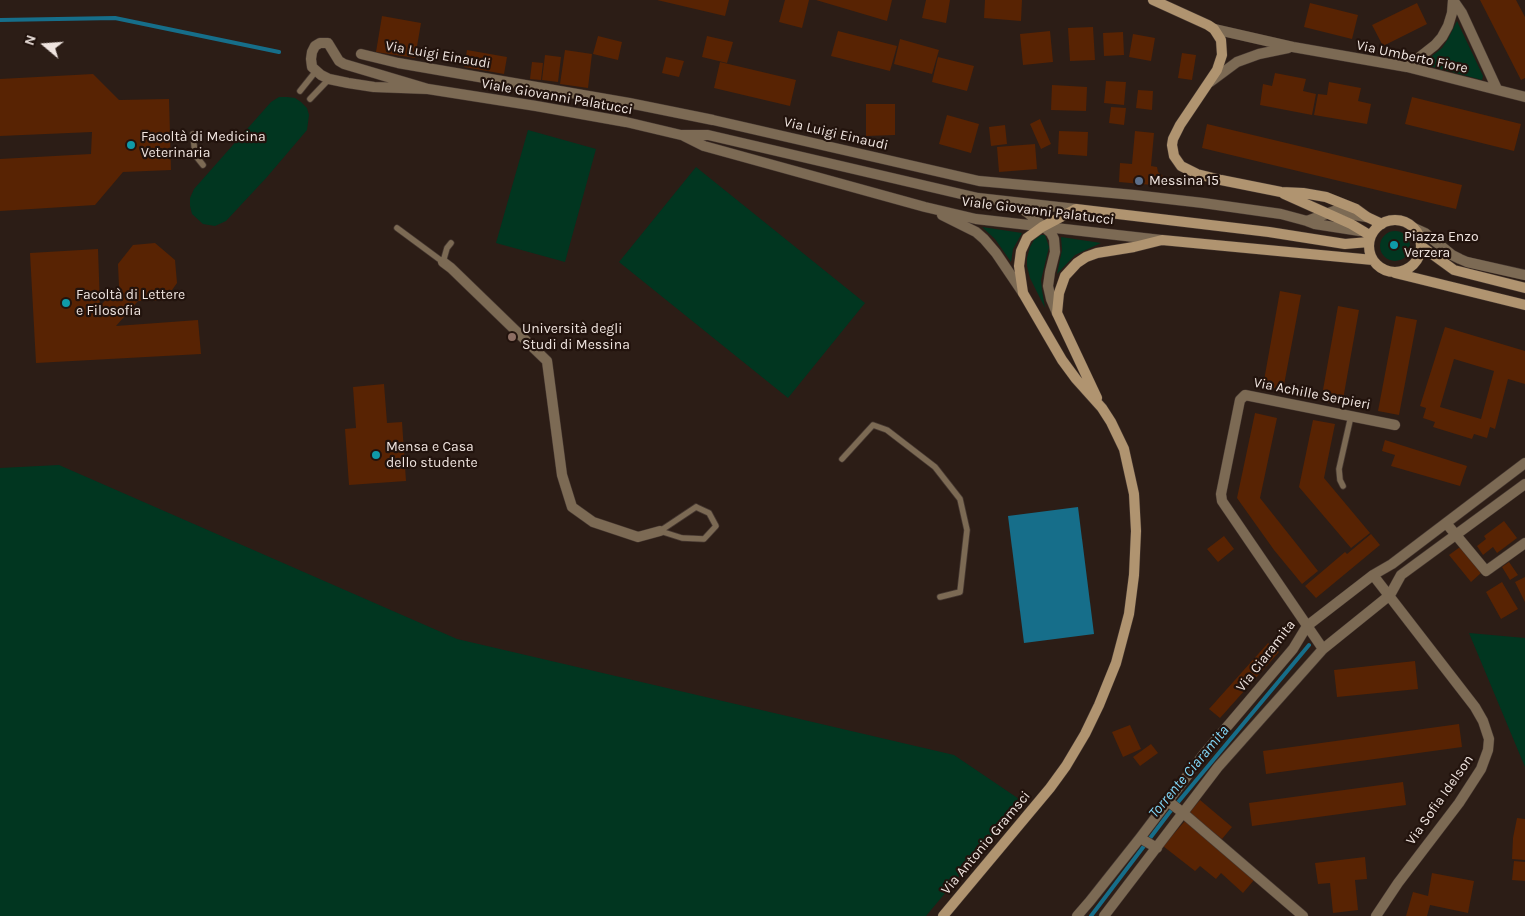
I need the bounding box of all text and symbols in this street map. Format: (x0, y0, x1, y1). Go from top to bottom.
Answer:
north arrow (20, 20, 70, 70)
text: N (21, 33, 40, 48)
street label: Via Luigi Einaudi (384, 37, 492, 73)
street label: Via Umberto Fiore (1355, 37, 1469, 77)
street label: Viale Giovanni Palatucci (480, 75, 634, 119)
street label: Via Luigi Einaudi (782, 114, 890, 154)
place label: Facoltà di Medicina Veterinaria (141, 129, 266, 162)
marker: Facoltà di Medicina Veterinaria (125, 139, 137, 151)
place label: Messina 15 (1149, 173, 1219, 189)
marker: Messina 15 (1133, 175, 1145, 187)
street label: Viale Giovanni Palatucci (961, 193, 1115, 229)
place label: Piazza Enzo Verzera (1404, 229, 1479, 262)
marker: Piazza Enzo Verzera (1388, 239, 1400, 251)
place label: Facoltà di Lettere e Filosofia (76, 287, 185, 320)
marker: Facoltà di Lettere e Filosofia (60, 297, 72, 309)
place label: Università degli Studi di Messina (522, 321, 630, 354)
marker: Università degli Studi di Messina (506, 331, 518, 343)
street label: Via Achille Serpieri (1252, 374, 1372, 414)
place label: Mensa e Casa dello studente (386, 439, 478, 472)
marker: Mensa e Casa dello studente (370, 449, 382, 461)
street label: Via Ciaramita (1233, 617, 1299, 695)
water label: Torrente Ciaramita (1145, 722, 1233, 822)
street label: Via Sofia Idelson (1403, 752, 1477, 848)
street label: Via Antonio Gramsci (938, 788, 1034, 898)

